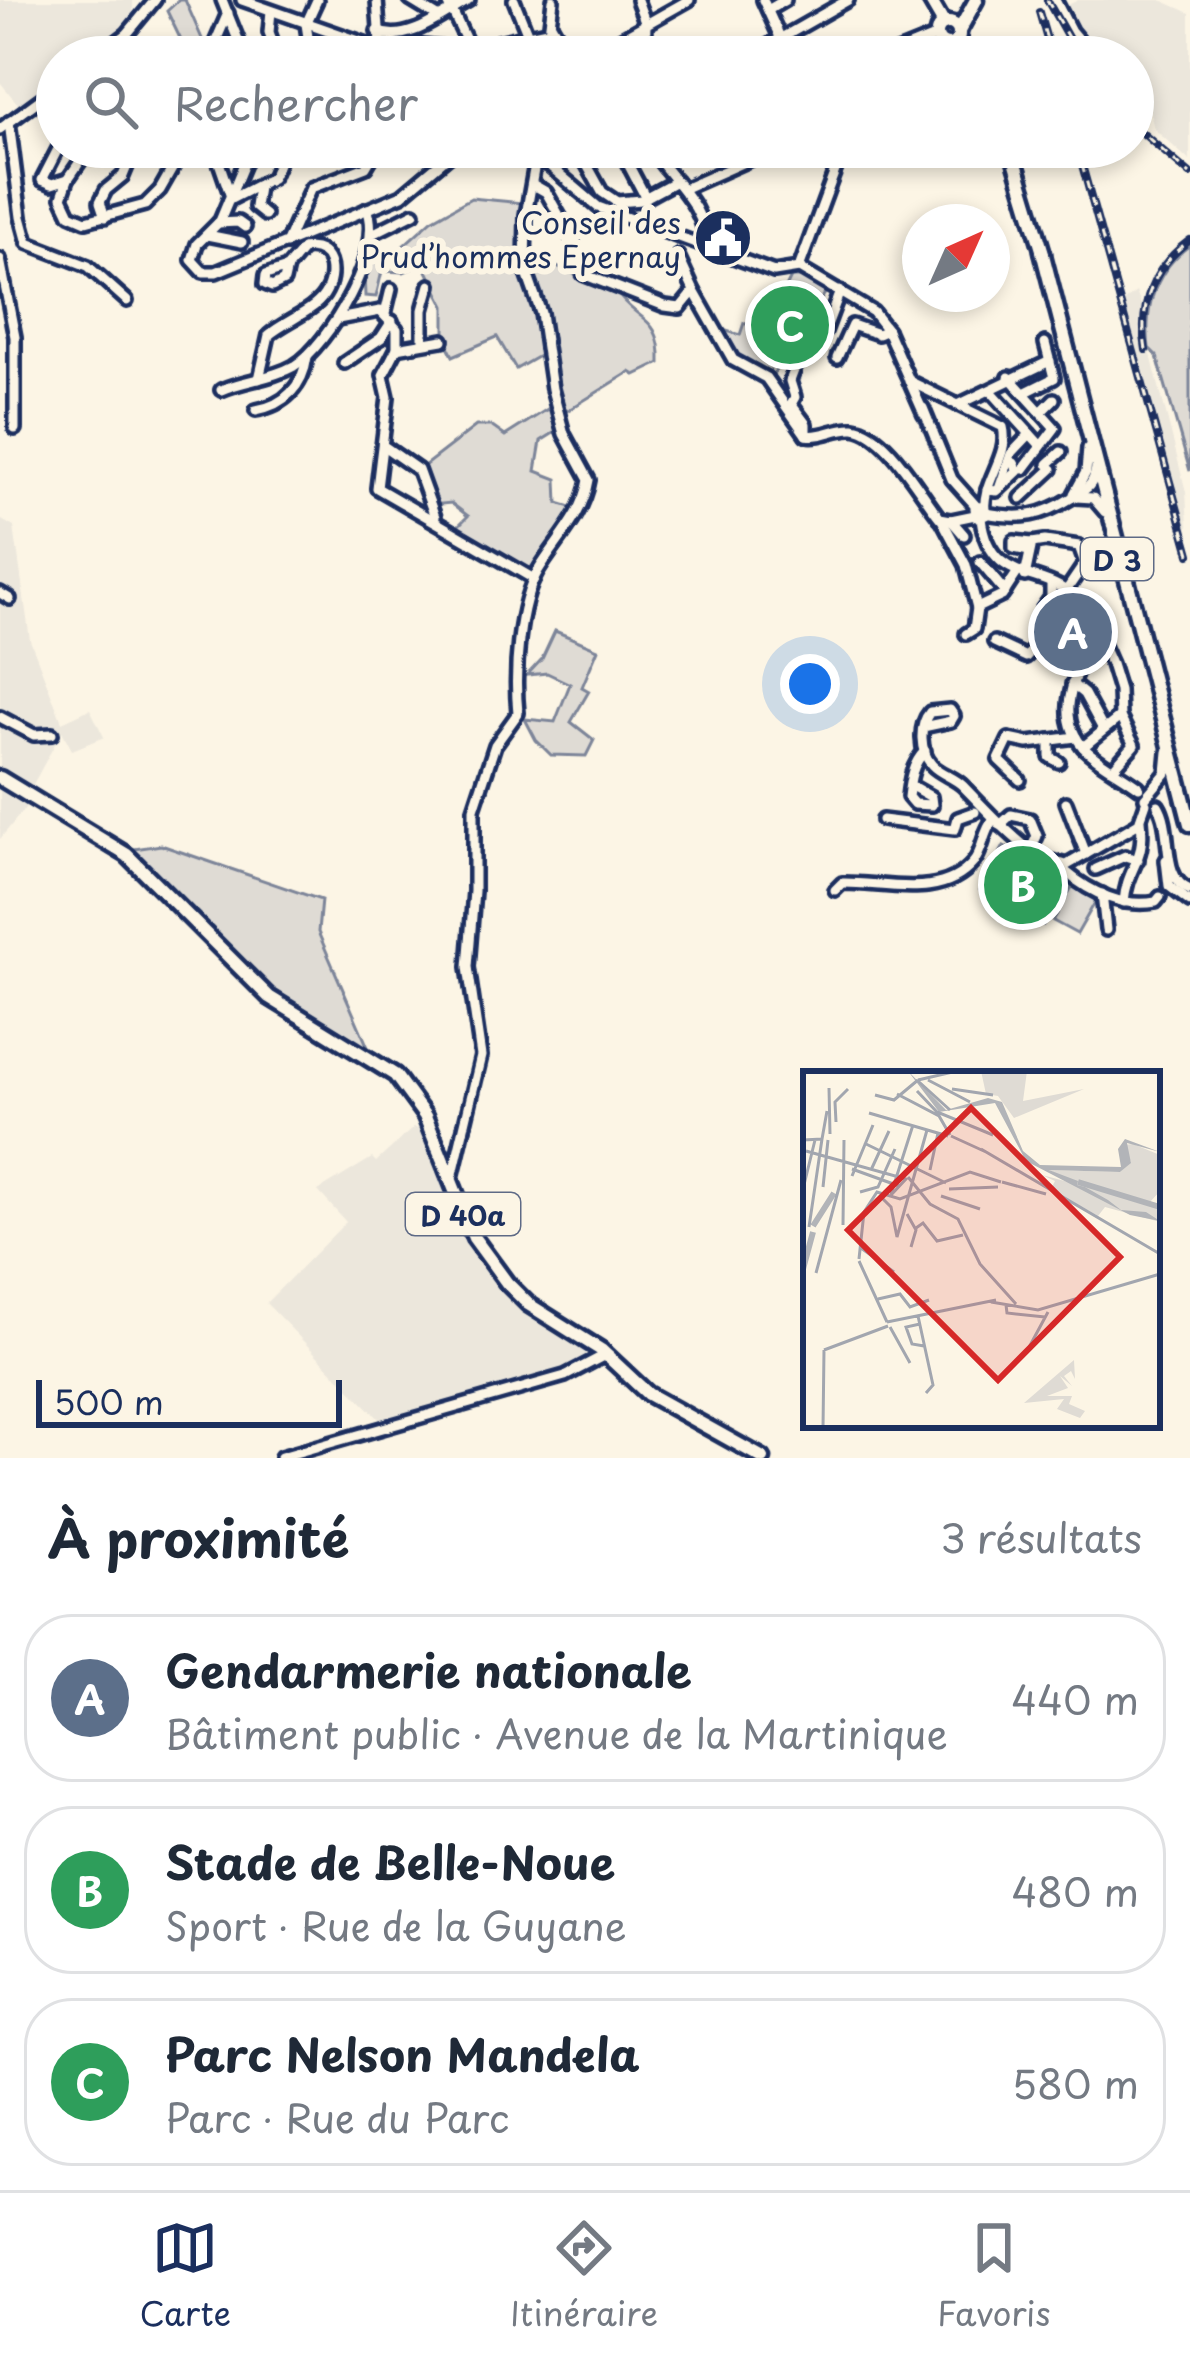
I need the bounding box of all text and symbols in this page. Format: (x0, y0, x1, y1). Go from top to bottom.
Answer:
search box (36, 36, 1154, 168)
text: Rechercher (174, 68, 418, 136)
icon: search (78, 69, 144, 135)
place label: Conseil des Prud’hommes Epernay (360, 199, 681, 278)
north arrow (902, 204, 1010, 312)
public building icon: Conseil des Prud’hommes Epernay (692, 207, 754, 269)
pin: C (751, 280, 829, 370)
road number: D 3 (1081, 538, 1153, 580)
pin: A (1034, 587, 1112, 677)
your location (780, 654, 840, 714)
pin: B (984, 840, 1062, 930)
inset map (803, 1071, 1160, 1428)
road number: D 40a (406, 1193, 520, 1235)
scale bar (36, 1374, 342, 1427)
text: 500 m (54, 1376, 164, 1426)
text: À proximité (48, 1498, 349, 1575)
text: 3 résultats (940, 1507, 1142, 1566)
text: Gendarmerie nationale (165, 1635, 692, 1703)
text: A (75, 1669, 105, 1728)
text: 440 m (1011, 1669, 1139, 1728)
text: Bâtiment public · Avenue de la Martinique (165, 1703, 948, 1762)
text: Stade de Belle-Noue (165, 1827, 615, 1895)
text: B (77, 1861, 103, 1920)
text: 480 m (1012, 1861, 1139, 1920)
text: Sport · Rue de la Guyane (165, 1895, 627, 1954)
text: Parc Nelson Mandela (165, 2019, 640, 2087)
text: C (75, 2053, 105, 2112)
text: 580 m (1012, 2053, 1139, 2112)
text: Parc · Rue du Parc (165, 2087, 509, 2146)
tab: Carte (139, 2215, 231, 2337)
tab: Itinéraire (510, 2215, 658, 2337)
tab: Favoris (937, 2215, 1051, 2337)

